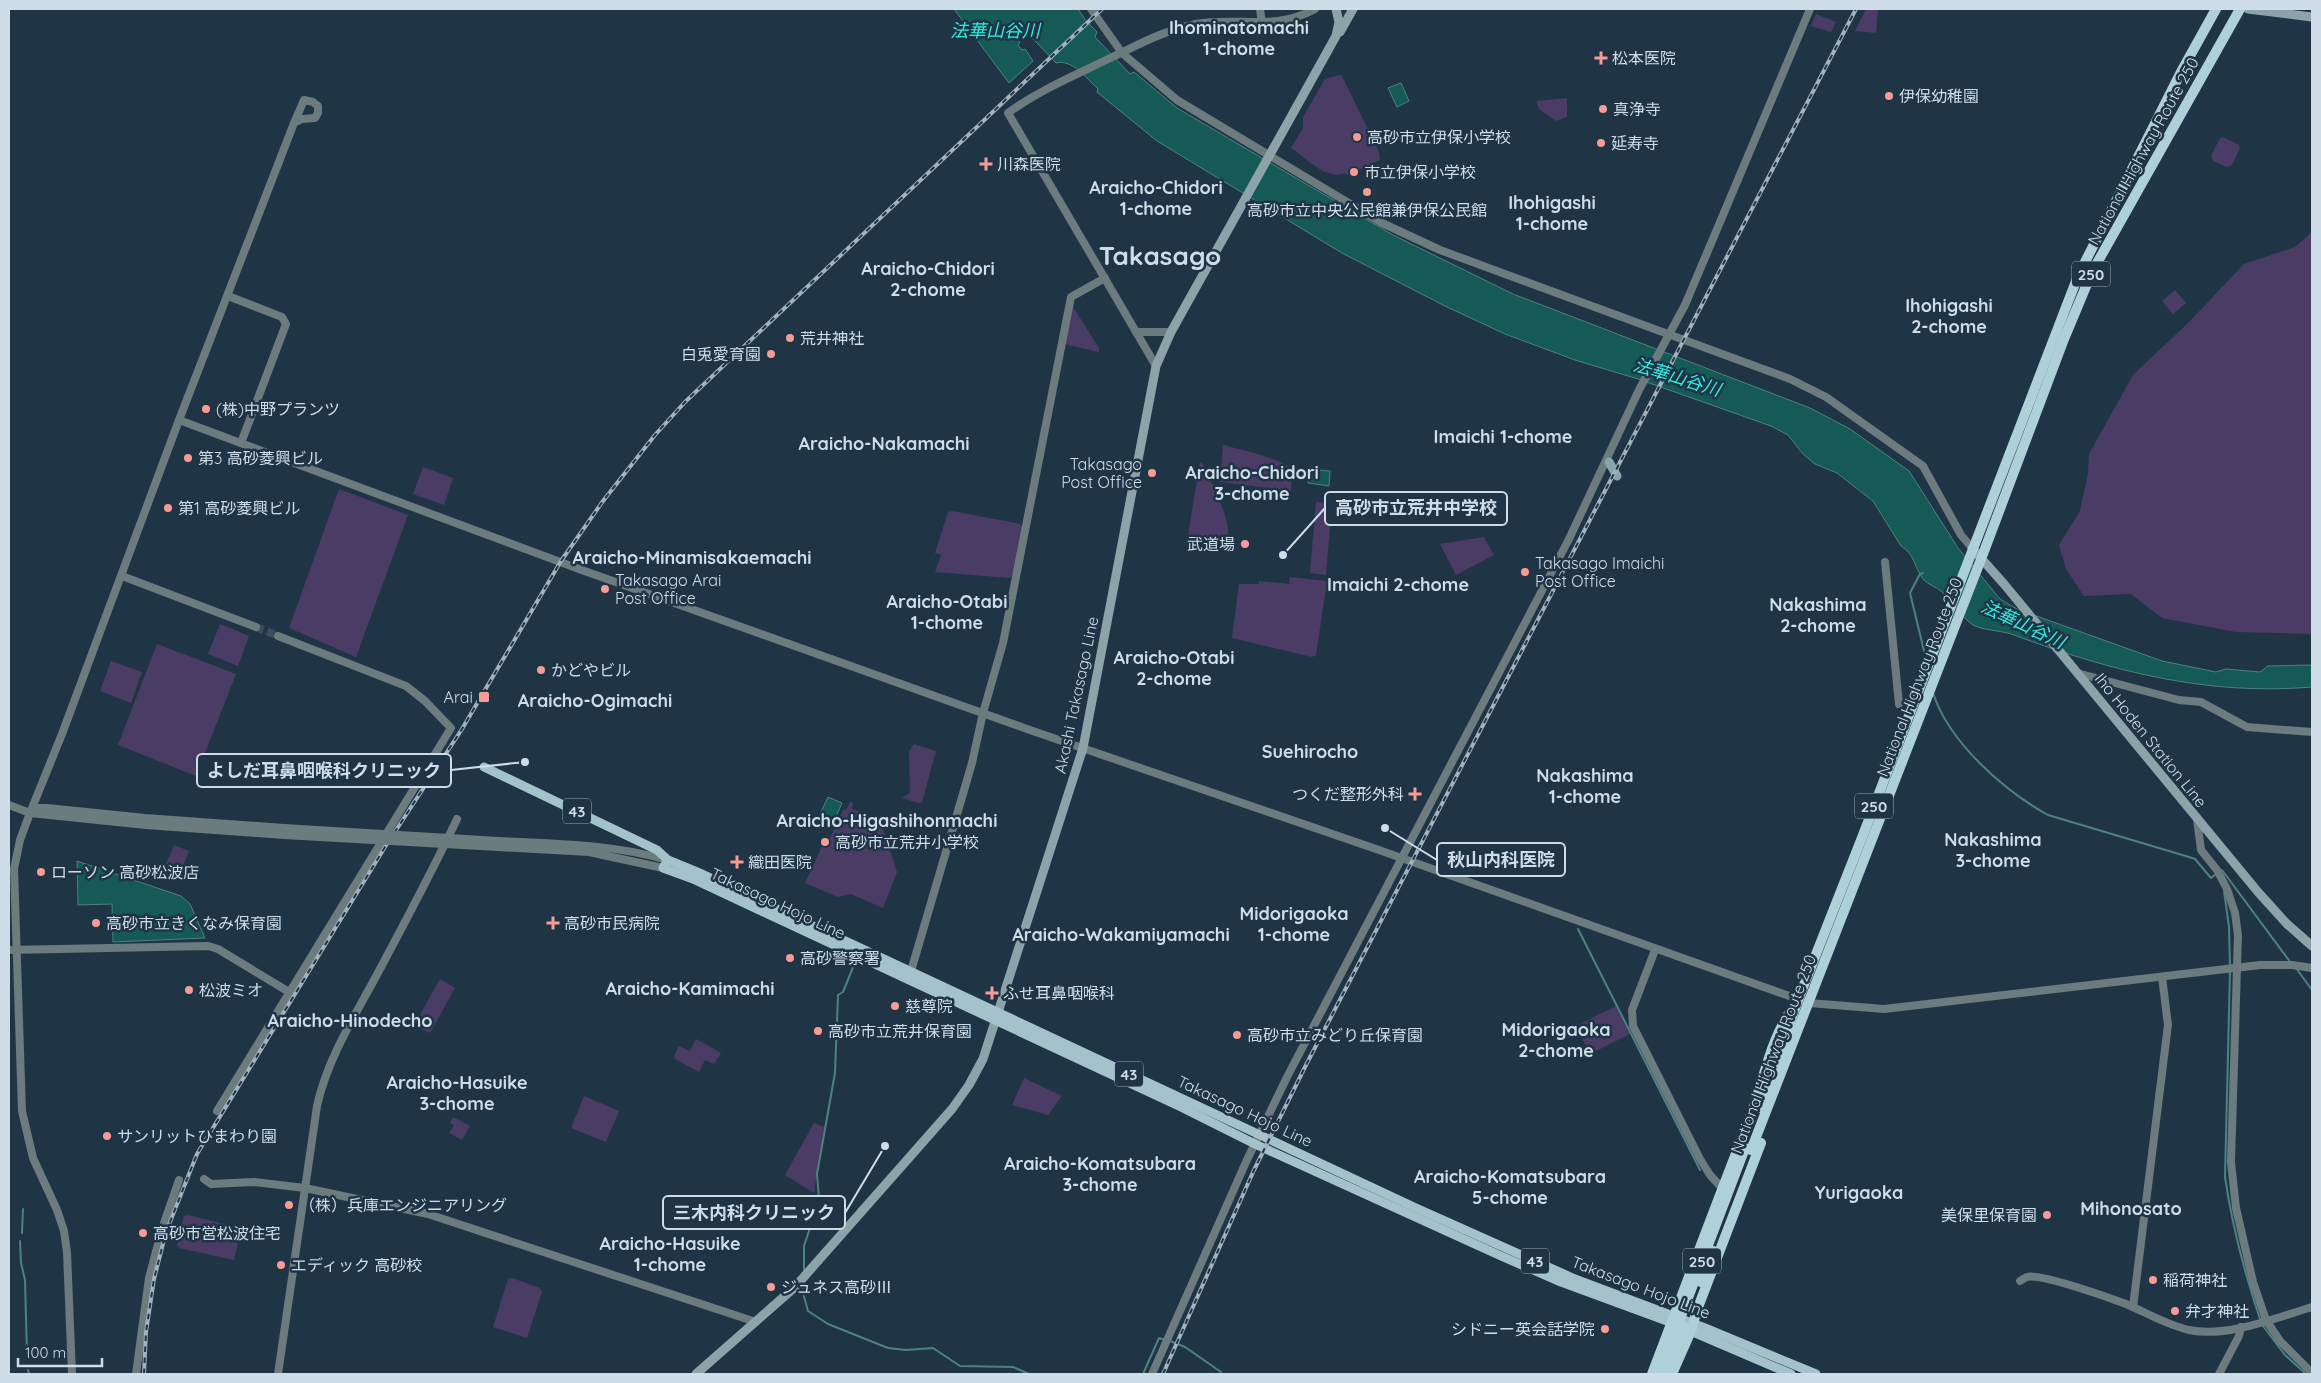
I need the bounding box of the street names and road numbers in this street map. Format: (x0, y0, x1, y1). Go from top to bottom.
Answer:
street label: National Highway Route 250 (2083, 54, 2203, 248)
road number: 250 (2072, 262, 2110, 286)
street label: National Highway Route 250 (1872, 575, 1966, 779)
street label: Akashi Takasago Line (1050, 615, 1102, 775)
street label: Iho Hoden Station Line (2091, 669, 2211, 811)
road number: 250 (1855, 794, 1893, 818)
road number: 43 (563, 798, 591, 824)
street label: Takasago Hojo Line (707, 863, 849, 943)
street label: National Highway Route 250 (1726, 952, 1820, 1156)
road number: 43 (1115, 1062, 1143, 1086)
street label: Takasago Hojo Line (1174, 1071, 1316, 1151)
road number: 43 (1521, 1248, 1549, 1274)
road number: 250 (1683, 1248, 1721, 1274)
street label: Takasago Hojo Line (1569, 1251, 1713, 1323)

